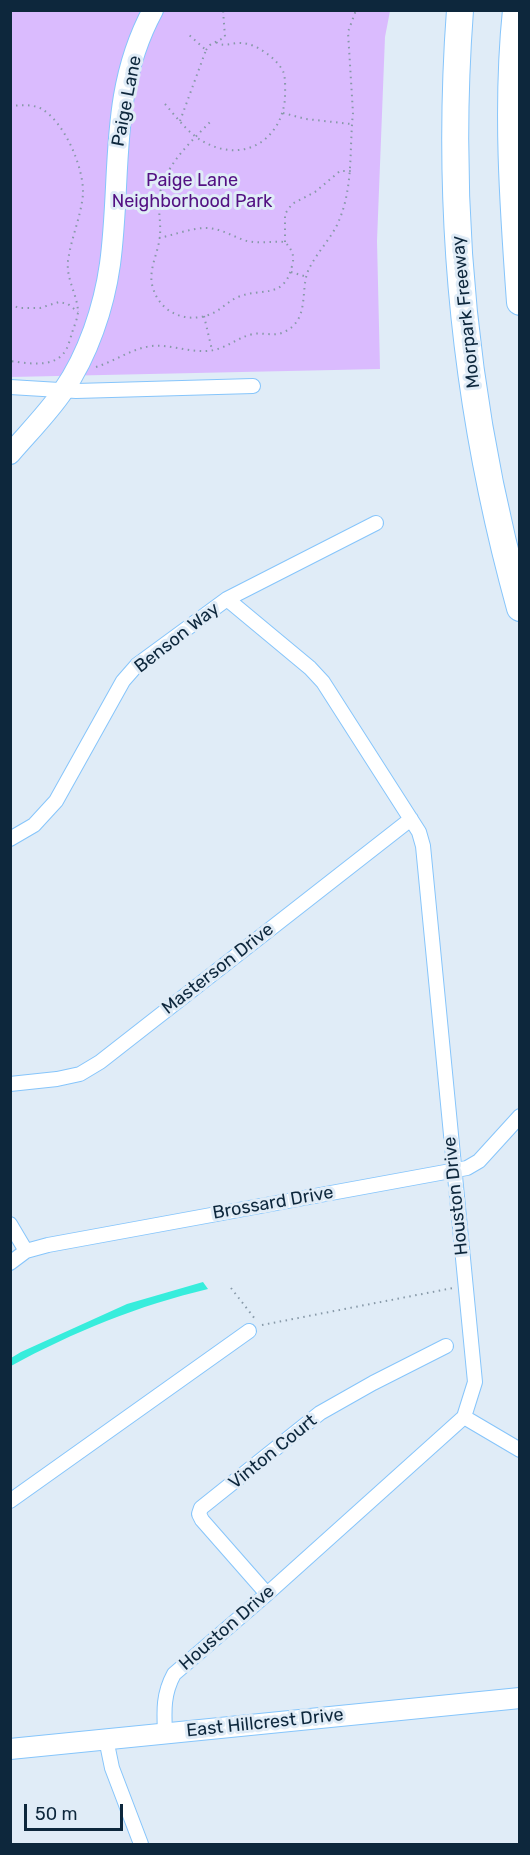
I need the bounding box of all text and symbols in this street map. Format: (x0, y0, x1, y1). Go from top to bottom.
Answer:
street label: Paige Lane (108, 54, 146, 148)
park label: Paige Lane Neighborhood Park (112, 170, 272, 213)
street label: Moorpark Freeway (447, 234, 485, 390)
street label: Benson Way (130, 598, 224, 678)
street label: Masterson Drive (158, 919, 278, 1019)
street label: Houston Drive (439, 1136, 473, 1256)
street label: Brossard Drive (211, 1182, 335, 1224)
street label: Vinton Court (225, 1410, 321, 1494)
street label: Houston Drive (175, 1581, 279, 1675)
street label: East Hillcrest Drive (185, 1704, 345, 1742)
scale bar (27, 1792, 126, 1830)
text: 50 m (35, 1803, 78, 1825)

